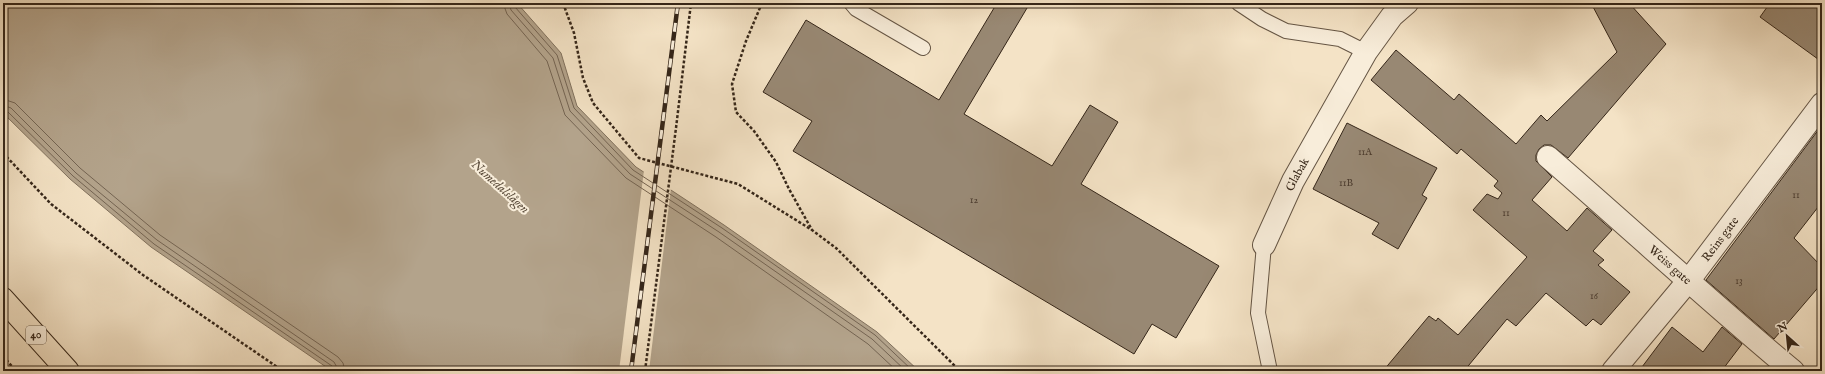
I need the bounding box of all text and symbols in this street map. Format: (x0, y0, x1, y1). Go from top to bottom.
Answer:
house number: 11A (1358, 146, 1372, 159)
street label: Glabak (1282, 154, 1313, 193)
water label: Numedalslågen (467, 156, 533, 218)
house number: 11B (1339, 177, 1353, 190)
house number: 11 (1792, 189, 1800, 202)
house number: 12 (970, 194, 979, 207)
house number: 11 (1502, 207, 1510, 220)
street label: Reins gate (1698, 213, 1742, 264)
street label: Weiss gate (1646, 242, 1695, 288)
house number: 13 (1735, 275, 1743, 288)
house number: 16 (1590, 290, 1599, 303)
north arrow (1767, 316, 1807, 356)
text: N (1775, 319, 1791, 337)
road number: 40 (26, 326, 46, 344)

